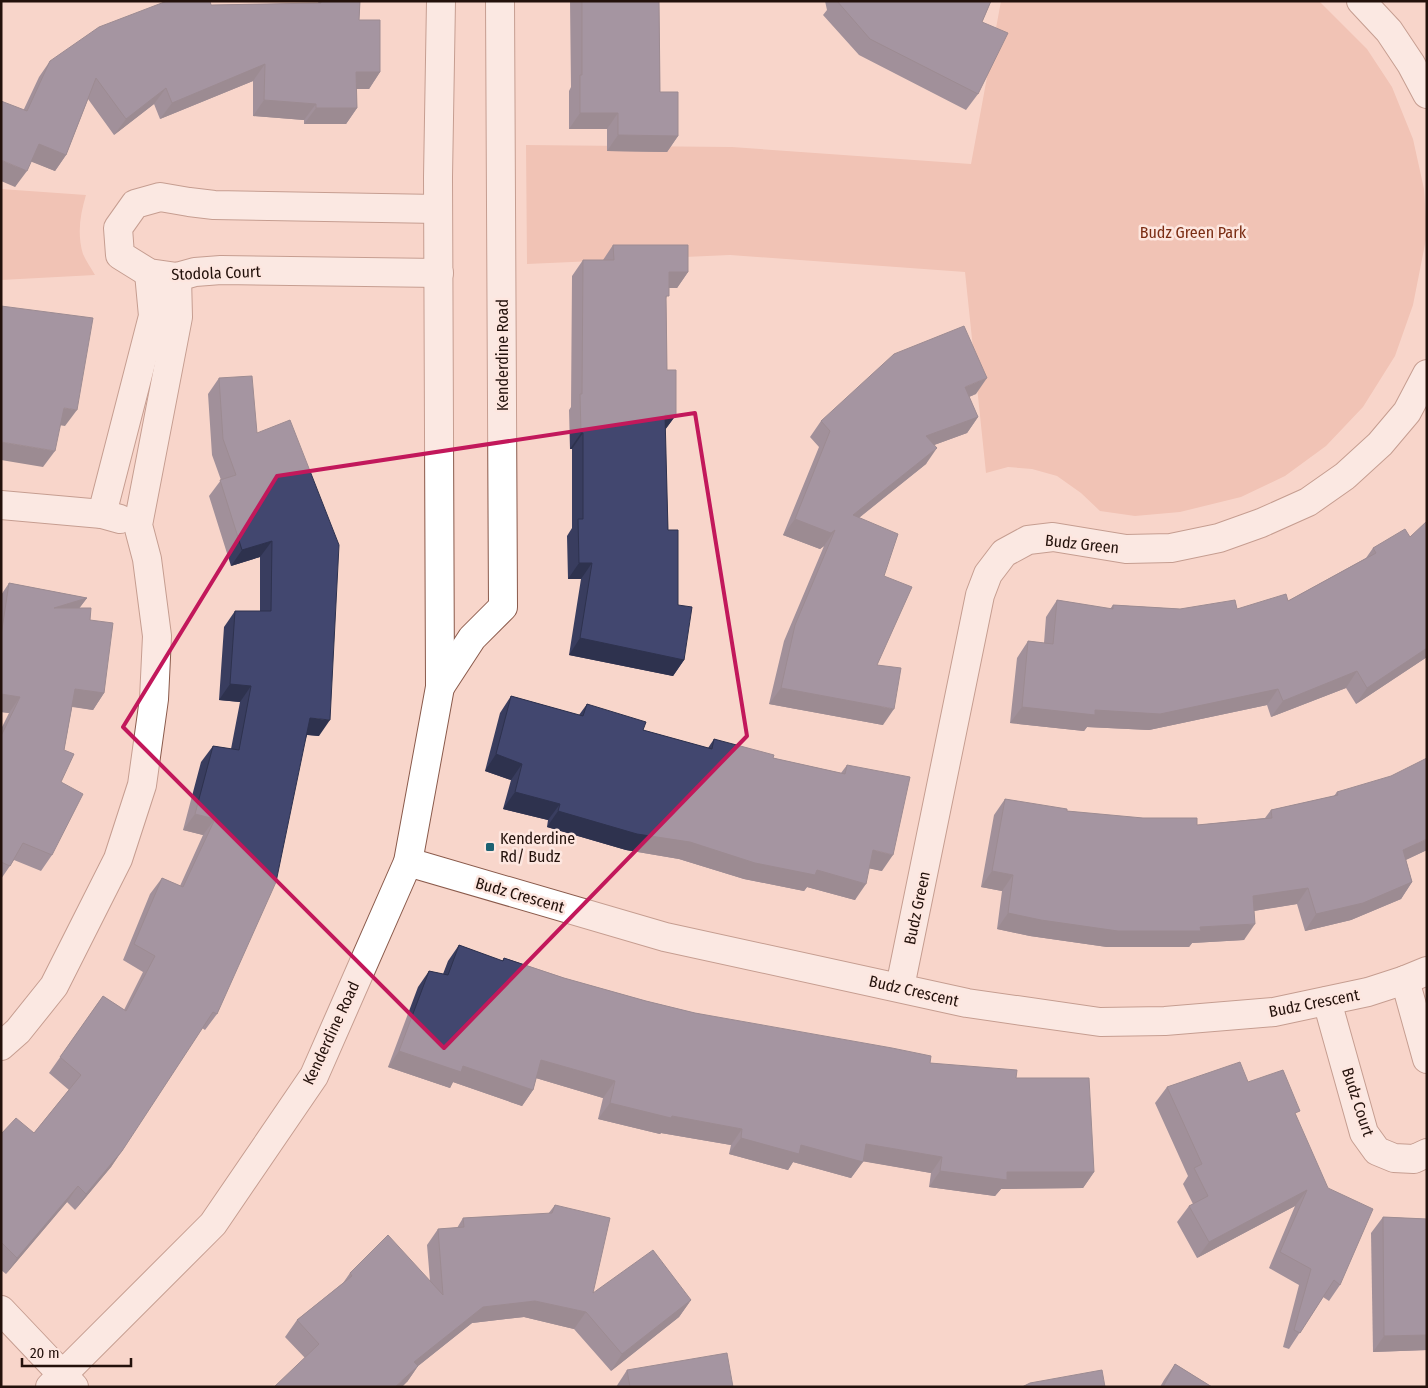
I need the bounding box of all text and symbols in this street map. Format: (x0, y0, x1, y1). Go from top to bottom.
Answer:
park label: Budz Green Park (1140, 223, 1247, 242)
street label: Stodola Court (171, 262, 262, 284)
street label: Kenderdine Road (493, 299, 512, 411)
street label: Budz Green (1044, 531, 1120, 557)
place label: Kenderdine Rd/ Budz (500, 829, 575, 866)
marker: Kenderdine Rd/ Budz (484, 841, 496, 853)
street label: Budz Green (900, 870, 934, 946)
street label: Budz Crescent (473, 873, 567, 917)
street label: Budz Crescent (867, 971, 962, 1011)
street label: Kenderdine Road (299, 978, 363, 1088)
street label: Budz Crescent (1267, 985, 1362, 1021)
street label: Budz Court (1338, 1065, 1378, 1140)
scale bar (22, 1336, 131, 1368)
text: 20 m (30, 1344, 60, 1362)

